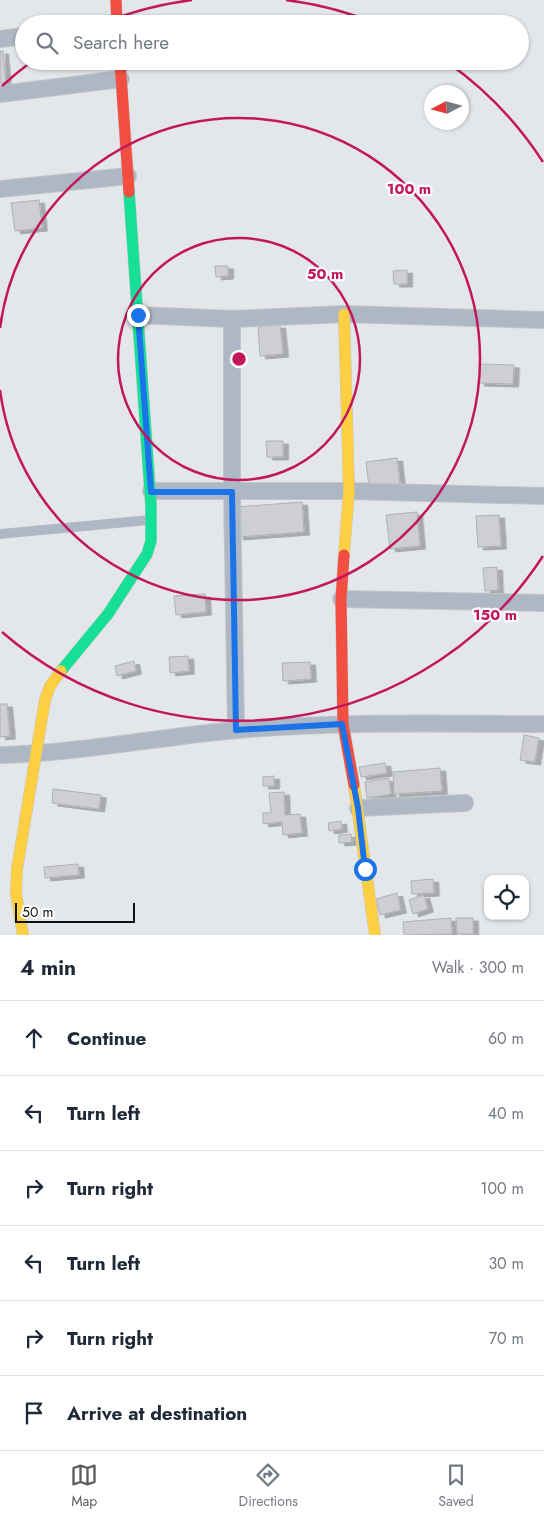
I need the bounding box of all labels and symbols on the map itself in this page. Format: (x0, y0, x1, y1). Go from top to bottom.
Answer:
north arrow (424, 85, 469, 130)
text: 100 m (387, 178, 431, 200)
text: 50 m (307, 263, 343, 285)
route end (127, 304, 150, 327)
centre of rings (230, 350, 248, 368)
text: 150 m (473, 604, 517, 626)
route start (354, 858, 377, 881)
scale bar (15, 900, 135, 923)

